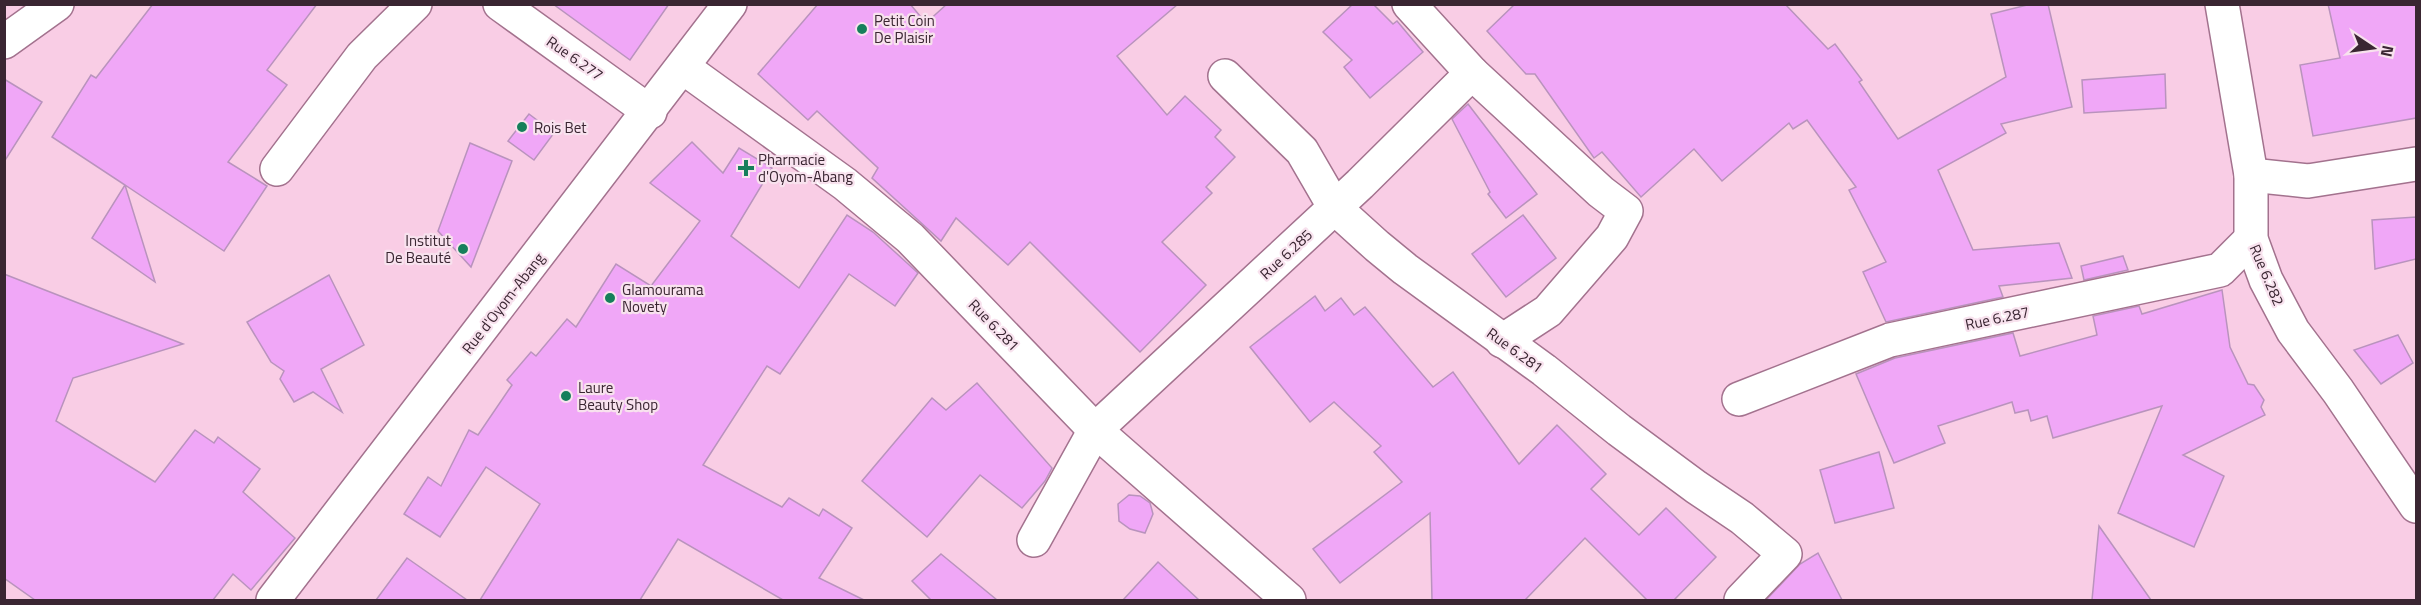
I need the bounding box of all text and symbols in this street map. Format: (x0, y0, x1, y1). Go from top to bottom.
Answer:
place label: Petit Coin De Plaisir (874, 9, 935, 49)
north arrow (2343, 18, 2403, 78)
marker: Petit Coin De Plaisir (855, 22, 869, 36)
street label: Rue 6.277 (542, 30, 608, 86)
text: N (2375, 43, 2401, 59)
place label: Rois Bet (534, 116, 587, 139)
marker: Rois Bet (515, 120, 529, 134)
place label: Pharmacie d'Oyom-Abang (758, 148, 853, 188)
marker: Pharmacie d'Oyom-Abang (739, 161, 753, 175)
street label: Rue 6.285 (1254, 223, 1318, 285)
place label: Institut De Beauté (385, 229, 452, 269)
street label: Rue 6.282 (2244, 241, 2290, 309)
marker: Institut De Beauté (456, 242, 470, 256)
street label: Rue d'Oyom-Abang (456, 247, 550, 359)
place label: Glamourama Novety (622, 278, 704, 318)
marker: Glamourama Novety (603, 291, 617, 305)
street label: Rue 6.281 (963, 294, 1025, 356)
street label: Rue 6.287 (1963, 300, 2031, 336)
street label: Rue 6.281 (1482, 322, 1548, 378)
place label: Laure Beauty Shop (578, 376, 658, 416)
marker: Laure Beauty Shop (559, 389, 573, 403)

